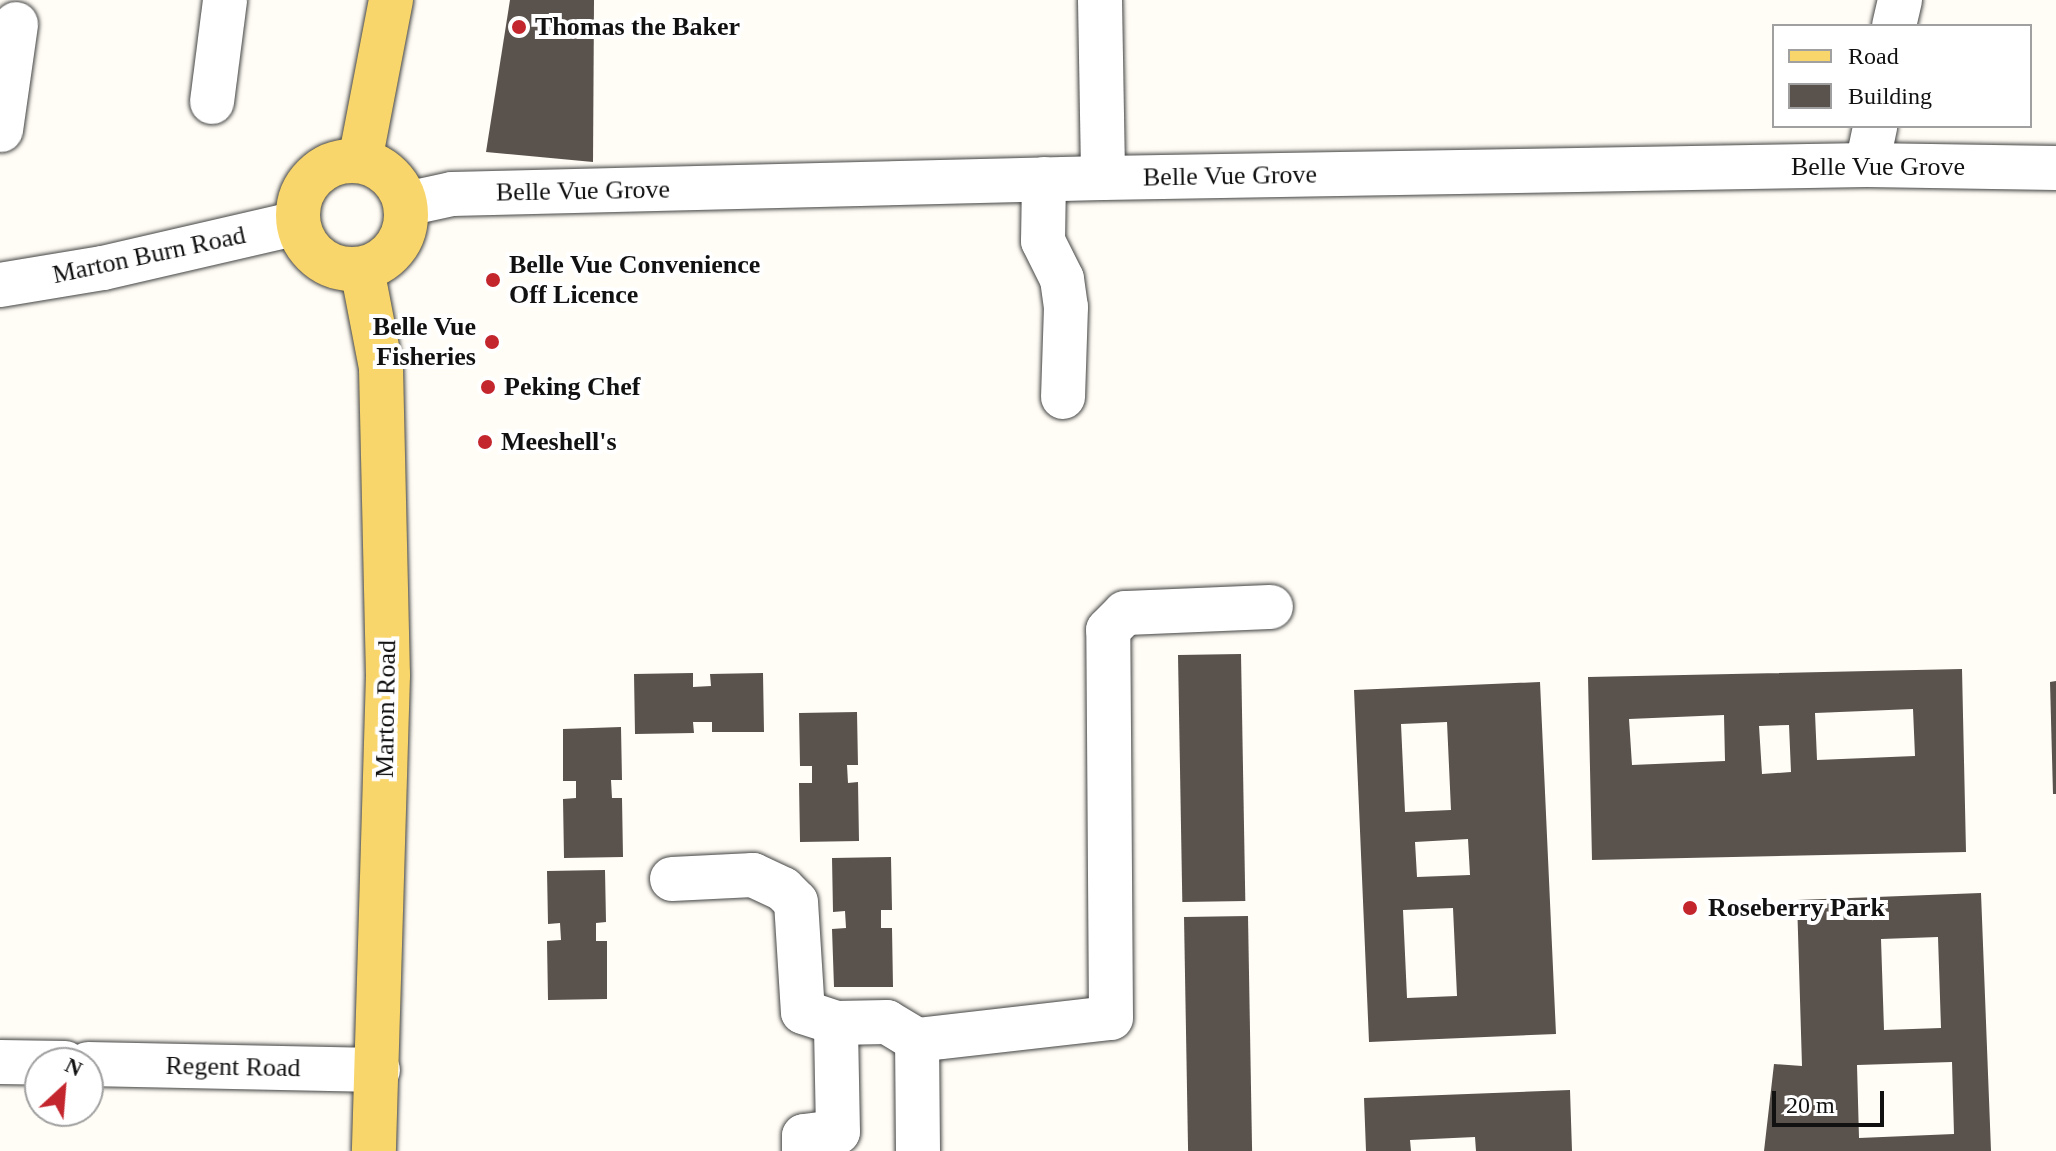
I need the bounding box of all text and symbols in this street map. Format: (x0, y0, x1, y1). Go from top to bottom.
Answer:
place label: Thomas the Baker (535, 11, 740, 43)
marker: Thomas the Baker (510, 18, 528, 36)
legend (1772, 24, 2032, 128)
text: Road (1848, 43, 1899, 69)
text: Building (1848, 83, 1932, 109)
street label: Belle Vue Grove (1791, 151, 1965, 183)
street label: Belle Vue Grove (1142, 159, 1318, 193)
street label: Belle Vue Grove (495, 174, 671, 208)
street label: Marton Burn Road (50, 219, 248, 291)
place label: Belle Vue Convenience Off Licence (509, 249, 761, 310)
marker: Belle Vue Convenience Off Licence (484, 271, 502, 289)
place label: Belle Vue Fisheries (372, 311, 476, 372)
marker: Belle Vue Fisheries (483, 333, 501, 351)
place label: Peking Chef (504, 371, 640, 403)
marker: Peking Chef (479, 378, 497, 396)
place label: Meeshell's (501, 426, 617, 458)
marker: Meeshell's (476, 433, 494, 451)
street label: Marton Road (369, 640, 403, 778)
place label: Roseberry Park (1708, 892, 1885, 924)
marker: Roseberry Park (1679, 897, 1701, 919)
north arrow (24, 1047, 104, 1127)
street label: Regent Road (165, 1050, 301, 1084)
text: N (61, 1052, 86, 1081)
scale bar (1776, 1075, 1888, 1125)
text: 20 m (1786, 1092, 1835, 1118)

